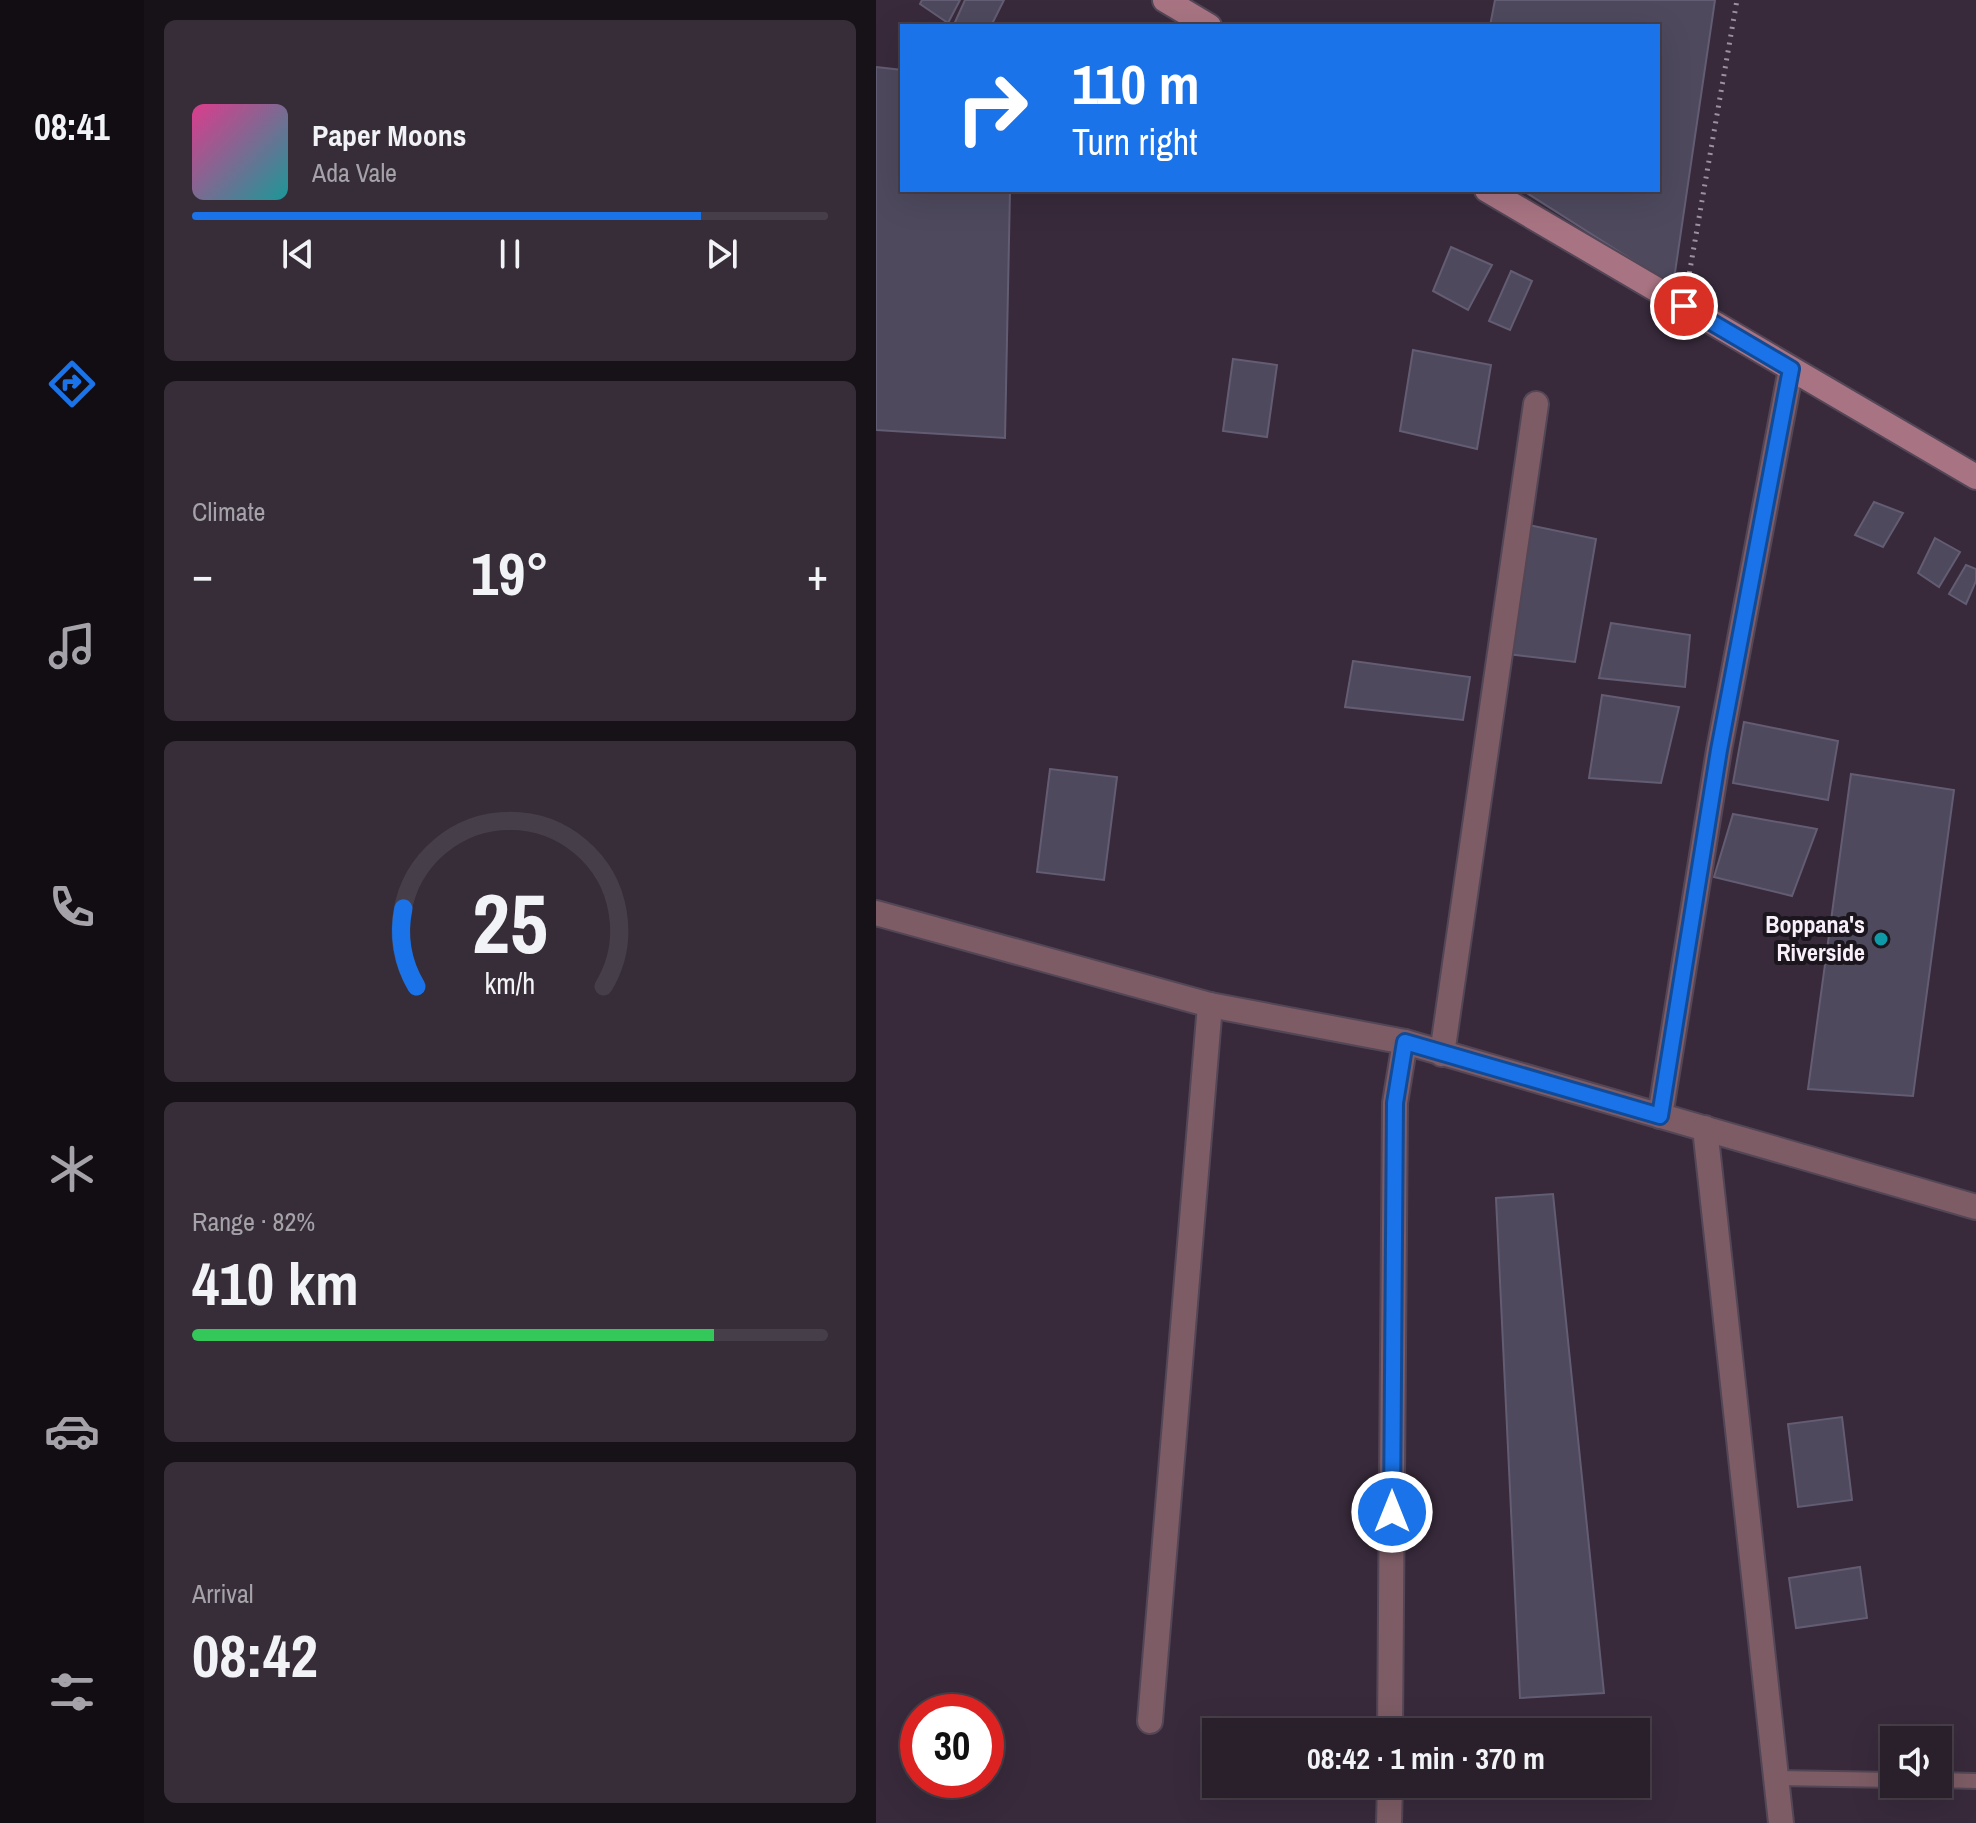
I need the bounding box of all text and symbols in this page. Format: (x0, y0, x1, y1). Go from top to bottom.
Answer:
text: 110 m (1072, 46, 1200, 121)
icon: right (940, 56, 1044, 160)
text: 08:41 (34, 103, 110, 151)
text: Paper Moons (312, 115, 466, 155)
text: Turn right (1072, 118, 1197, 166)
text: Ada Vale (312, 155, 397, 190)
icon: previous (276, 232, 320, 276)
icon: pause (488, 232, 532, 276)
icon: next (700, 232, 744, 276)
pin (1650, 272, 1718, 340)
icon: arrive (1662, 284, 1706, 328)
icon: directions (44, 356, 100, 412)
text: Climate (192, 494, 265, 529)
text: 19° (471, 533, 549, 614)
text: − (192, 544, 213, 604)
text: + (807, 544, 828, 604)
icon: music (44, 618, 100, 674)
text: 25 (472, 867, 548, 979)
icon: phone (44, 879, 100, 935)
place label: Boppana's Riverside (1765, 908, 1865, 968)
marker: Boppana's Riverside (1872, 930, 1890, 948)
text: km/h (485, 965, 535, 1004)
icon: climate (44, 1141, 100, 1197)
text: Range · 82% (192, 1204, 315, 1239)
text: 410 km (192, 1243, 359, 1324)
icon: car (44, 1403, 100, 1459)
position arrow (1350, 1470, 1434, 1554)
text: Arrival (192, 1576, 254, 1611)
text: 08:42 (192, 1615, 318, 1696)
icon: filters (44, 1664, 100, 1720)
speed limit sign: 30 (900, 1694, 1004, 1798)
map controls (1880, 1726, 1952, 1798)
button: sound (1880, 1726, 1952, 1798)
text: 08:42 · 1 min · 370 m (1307, 1738, 1545, 1778)

